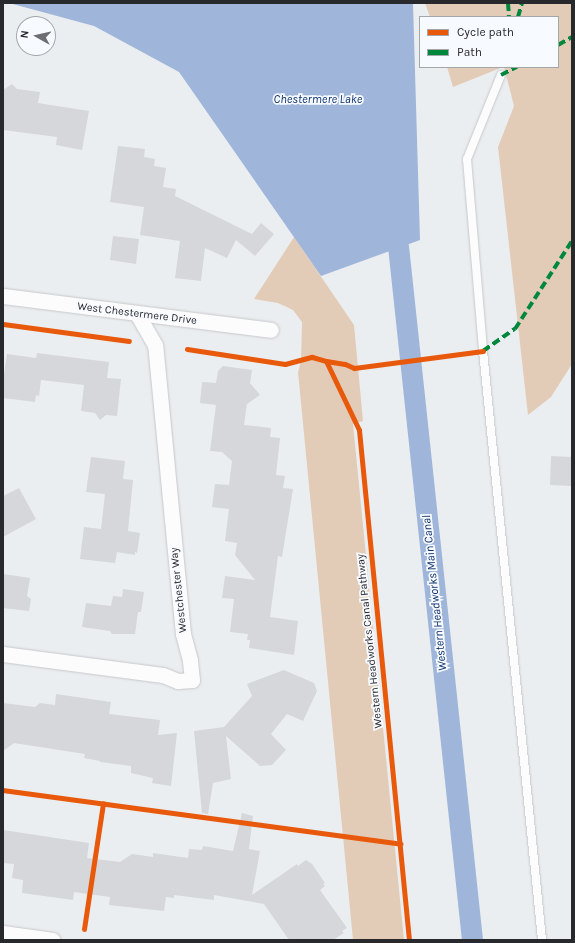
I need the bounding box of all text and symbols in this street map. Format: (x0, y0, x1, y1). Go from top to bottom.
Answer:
north arrow (16, 16, 56, 56)
legend (419, 16, 559, 68)
text: Cycle path (457, 25, 514, 39)
text: N (18, 30, 32, 39)
text: Path (457, 45, 482, 59)
water label: Chestermere Lake (274, 93, 362, 107)
street label: West Chestermere Drive (77, 300, 197, 328)
water label: Western Headworks Main Canal (420, 514, 450, 672)
street label: Westchester Way (168, 547, 190, 633)
street label: Western Headworks Canal Pathway (354, 553, 386, 729)

